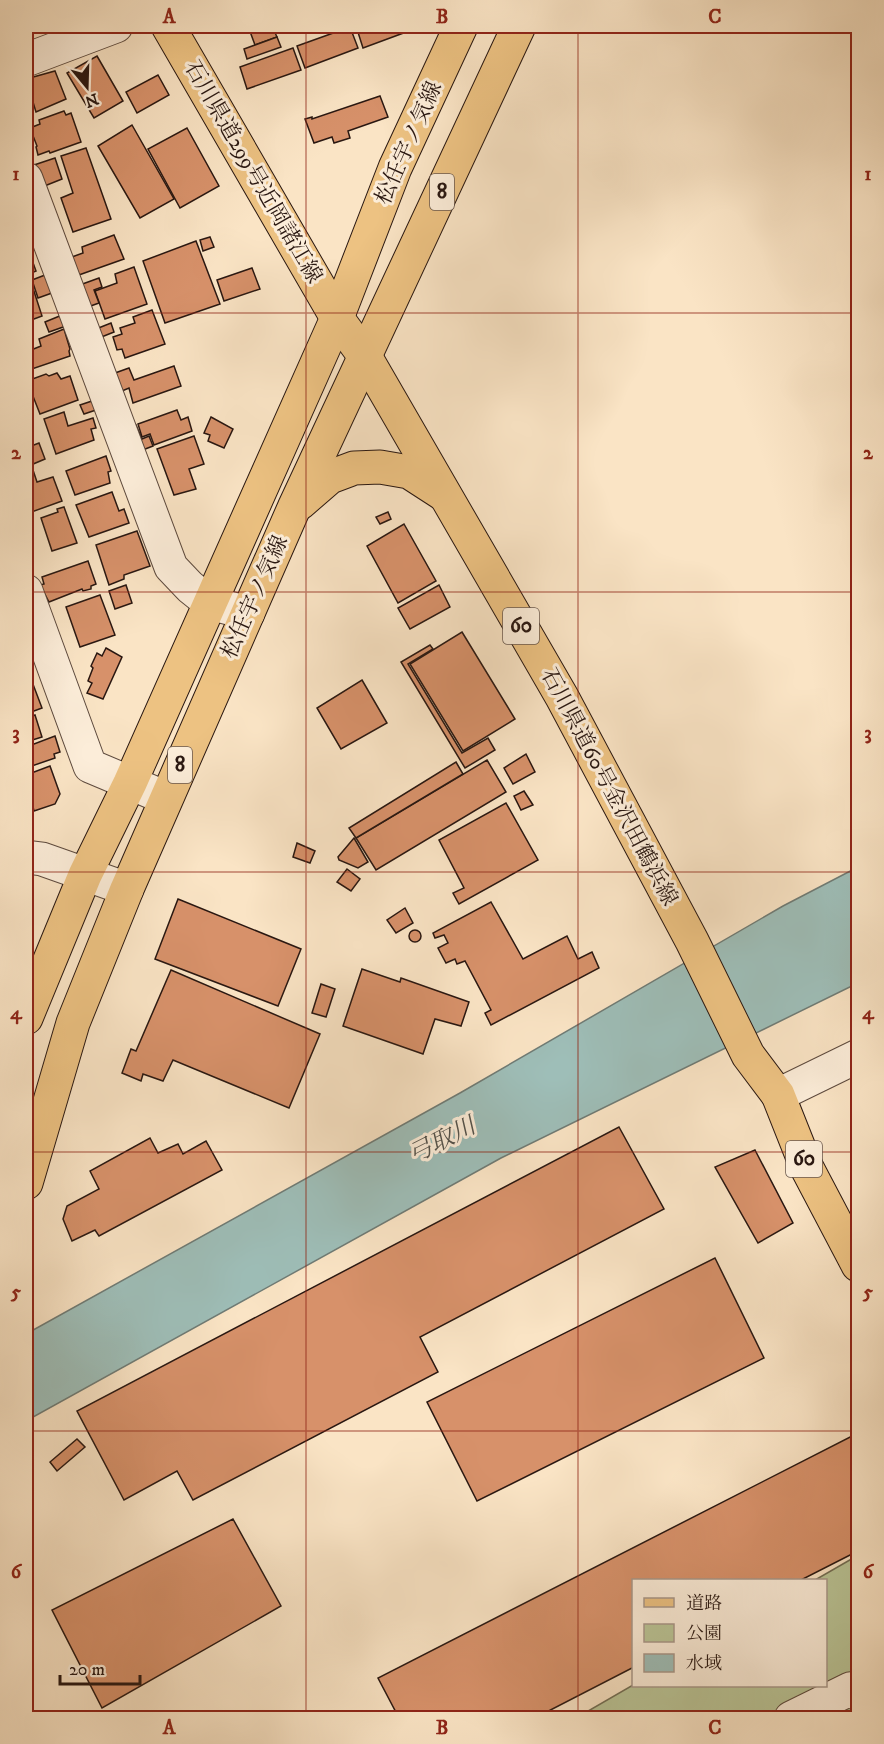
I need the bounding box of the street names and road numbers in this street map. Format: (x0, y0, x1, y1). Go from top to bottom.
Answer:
street label: 石川県道299号近岡諸江線 (178, 56, 328, 288)
street label: 松任宇ノ気線 (370, 77, 448, 209)
road number: 8 (430, 174, 454, 210)
street label: 松任宇ノ気線 (216, 531, 294, 663)
road number: 60 (503, 608, 539, 644)
street label: 石川県道60号金沢田鶴浜線 (535, 664, 683, 910)
road number: 8 (168, 747, 192, 783)
road number: 60 (786, 1141, 822, 1177)

